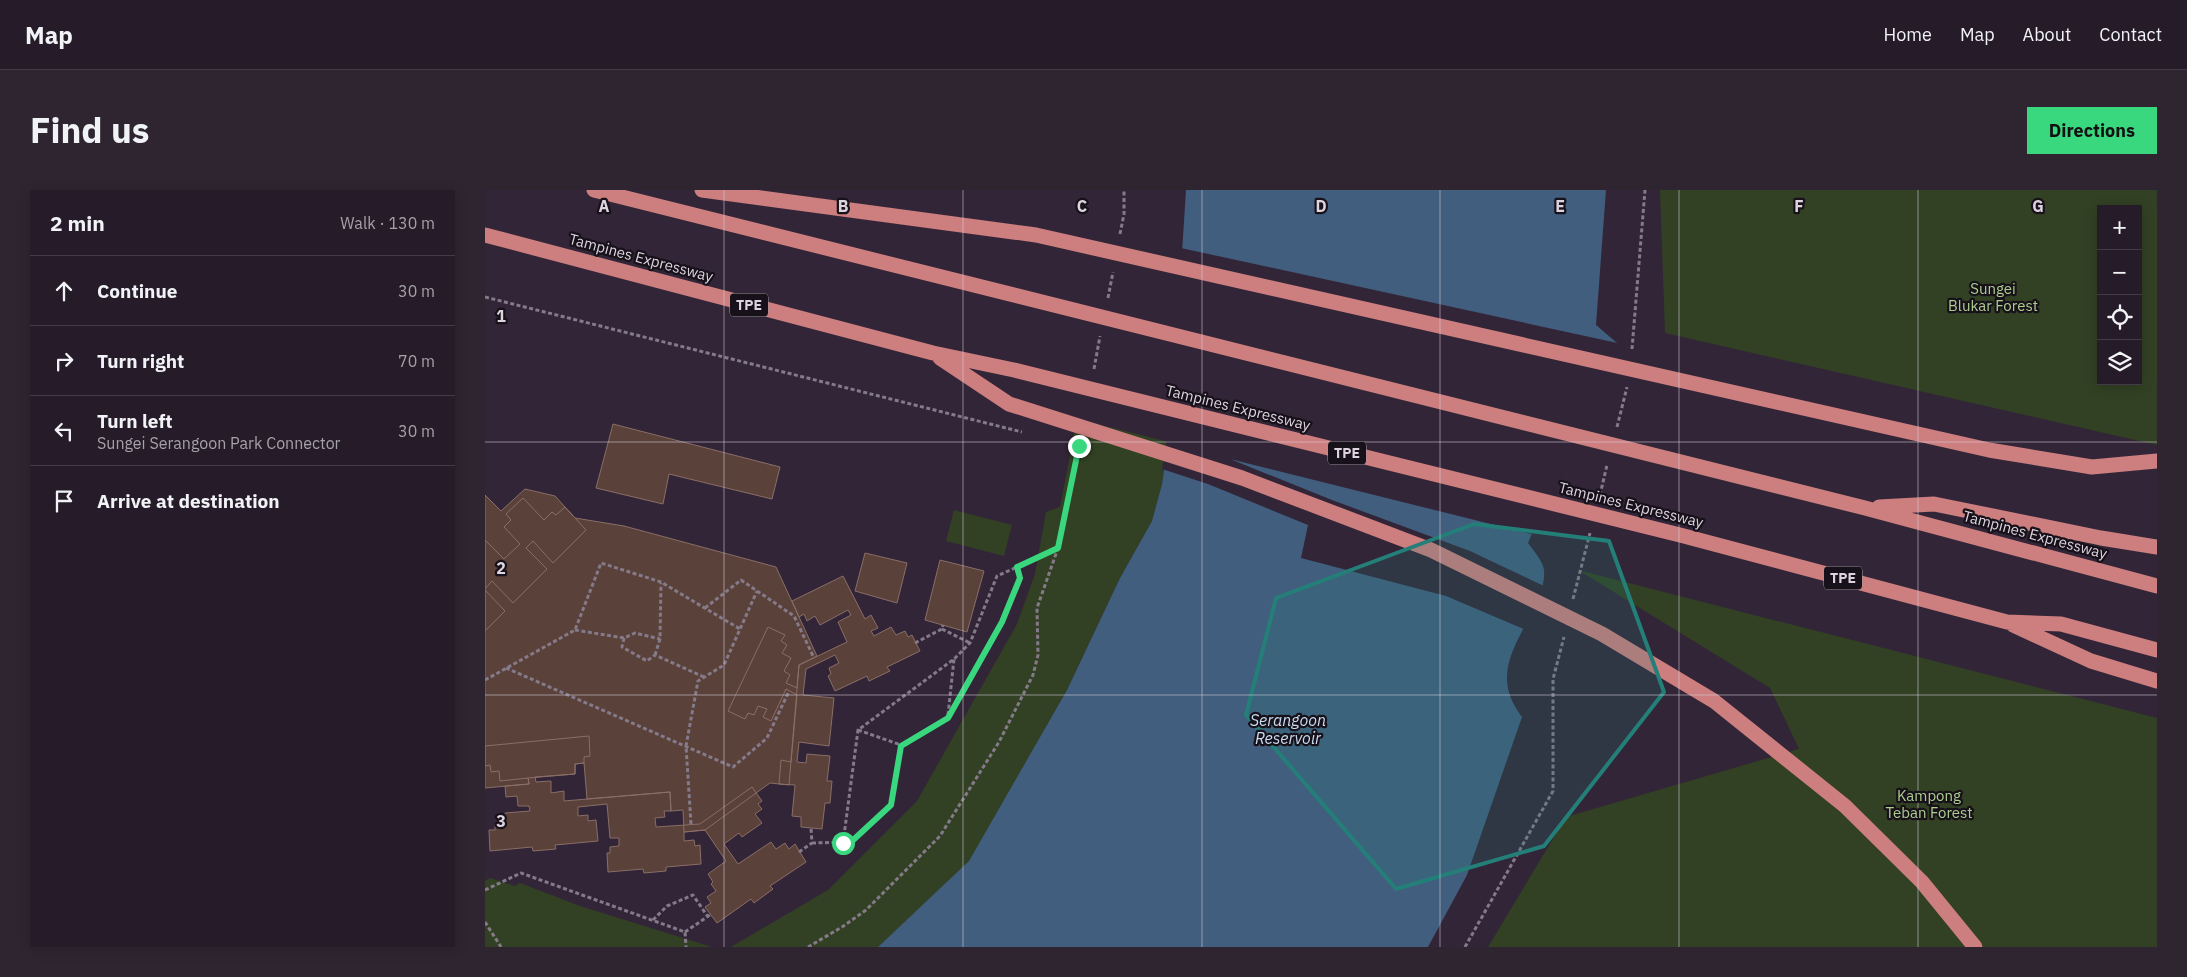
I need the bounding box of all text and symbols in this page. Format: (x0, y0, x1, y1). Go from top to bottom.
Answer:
text: Map (25, 19, 73, 51)
text: Home (1884, 23, 1932, 46)
text: Map (1960, 23, 1995, 46)
text: About (2023, 23, 2071, 46)
text: Contact (2099, 23, 2162, 46)
text: Find us (30, 107, 149, 153)
button: Directions (2027, 107, 2157, 154)
text: A (599, 196, 610, 216)
text: B (838, 196, 849, 216)
text: C (1077, 196, 1087, 216)
text: D (1315, 196, 1327, 216)
text: E (1555, 196, 1565, 216)
text: F (1794, 196, 1804, 216)
text: G (2032, 196, 2044, 216)
map controls (2097, 205, 2142, 385)
button: + (2097, 205, 2142, 250)
text: 2 min (50, 209, 105, 237)
text: Walk · 130 m (340, 213, 435, 233)
street label: Tampines Expressway (567, 229, 716, 286)
button: − (2097, 250, 2142, 295)
icon: ahead (50, 277, 78, 305)
text: Continue (97, 279, 177, 303)
park label: Sungei Blukar Forest (1948, 279, 2038, 315)
text: 30 m (398, 281, 435, 301)
road number: TPE (730, 294, 768, 316)
button: locate (2097, 295, 2142, 340)
text: 1 (496, 306, 506, 326)
button: layers (2097, 340, 2142, 385)
icon: right (50, 347, 78, 375)
text: Turn right (97, 349, 184, 373)
text: 70 m (398, 351, 435, 371)
street label: Tampines Expressway (1164, 380, 1313, 435)
text: Turn left (97, 409, 173, 433)
icon: left (50, 417, 78, 445)
text: 30 m (398, 421, 435, 441)
text: Sungei Serangoon Park Connector (97, 433, 341, 453)
route end (1068, 435, 1091, 458)
road number: TPE (1328, 442, 1366, 464)
street label: Tampines Expressway (1557, 477, 1706, 532)
icon: arrive (50, 487, 78, 515)
text: Arrive at destination (97, 489, 280, 513)
street label: Tampines Expressway (1961, 506, 2110, 563)
text: 2 (496, 558, 506, 578)
road number: TPE (1824, 566, 1862, 589)
water label: Serangoon Reservoir (1250, 710, 1326, 748)
park label: Kampong Teban Forest (1885, 786, 1973, 822)
text: 3 (496, 811, 506, 831)
route start (832, 832, 855, 855)

